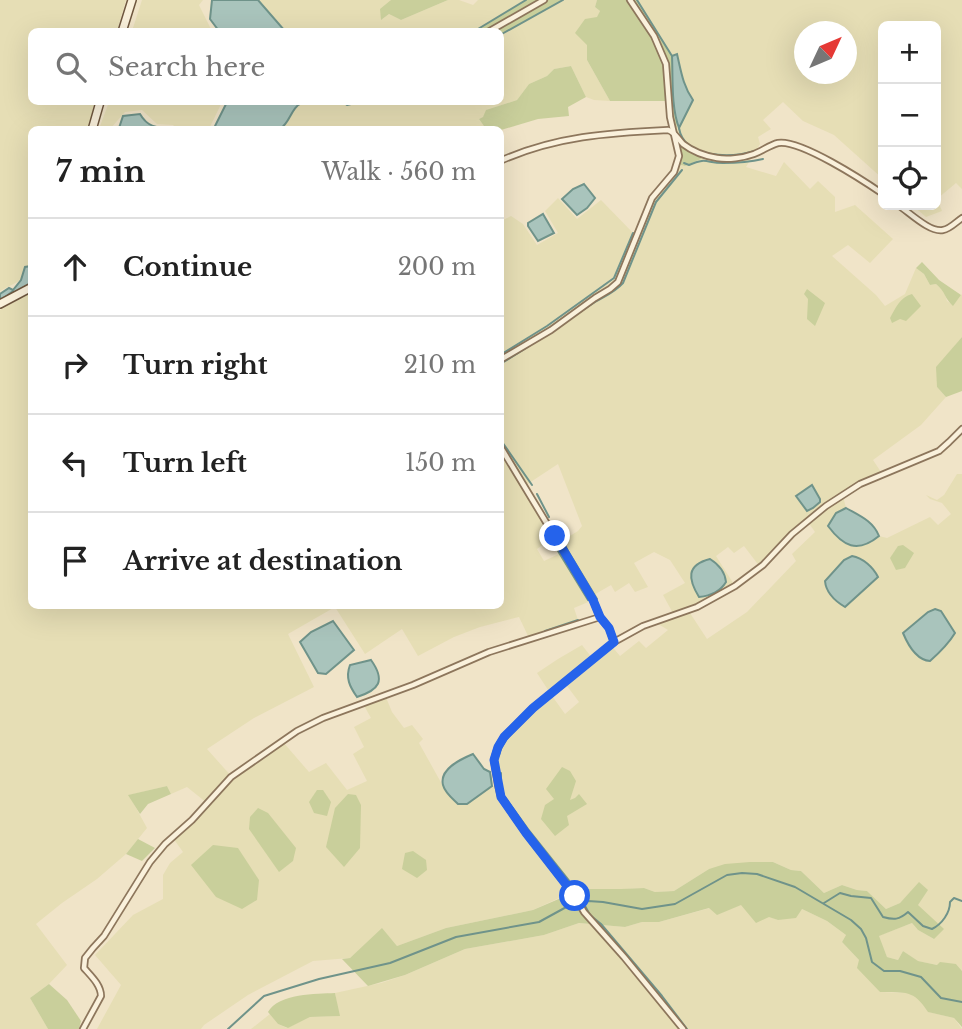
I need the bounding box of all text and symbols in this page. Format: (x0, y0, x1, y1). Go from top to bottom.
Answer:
north arrow (794, 21, 857, 84)
map controls (878, 21, 941, 210)
button: + (878, 21, 941, 84)
search box (28, 28, 504, 105)
icon: search (52, 48, 90, 86)
text: Search here (108, 51, 265, 83)
button: − (878, 84, 941, 147)
button: locate (878, 147, 941, 210)
text: 7 min (56, 153, 145, 190)
text: Walk · 560 m (322, 158, 476, 186)
icon: ahead (56, 248, 94, 286)
text: Continue (123, 251, 252, 283)
text: 200 m (398, 253, 476, 281)
icon: right (56, 346, 94, 384)
text: Turn right (123, 349, 268, 381)
text: 210 m (404, 351, 476, 379)
icon: left (56, 444, 94, 482)
text: Turn left (123, 447, 247, 479)
text: 150 m (405, 449, 476, 477)
route end (539, 520, 570, 551)
icon: arrive (56, 542, 94, 580)
text: Arrive at destination (123, 545, 403, 577)
route start (559, 880, 590, 911)

